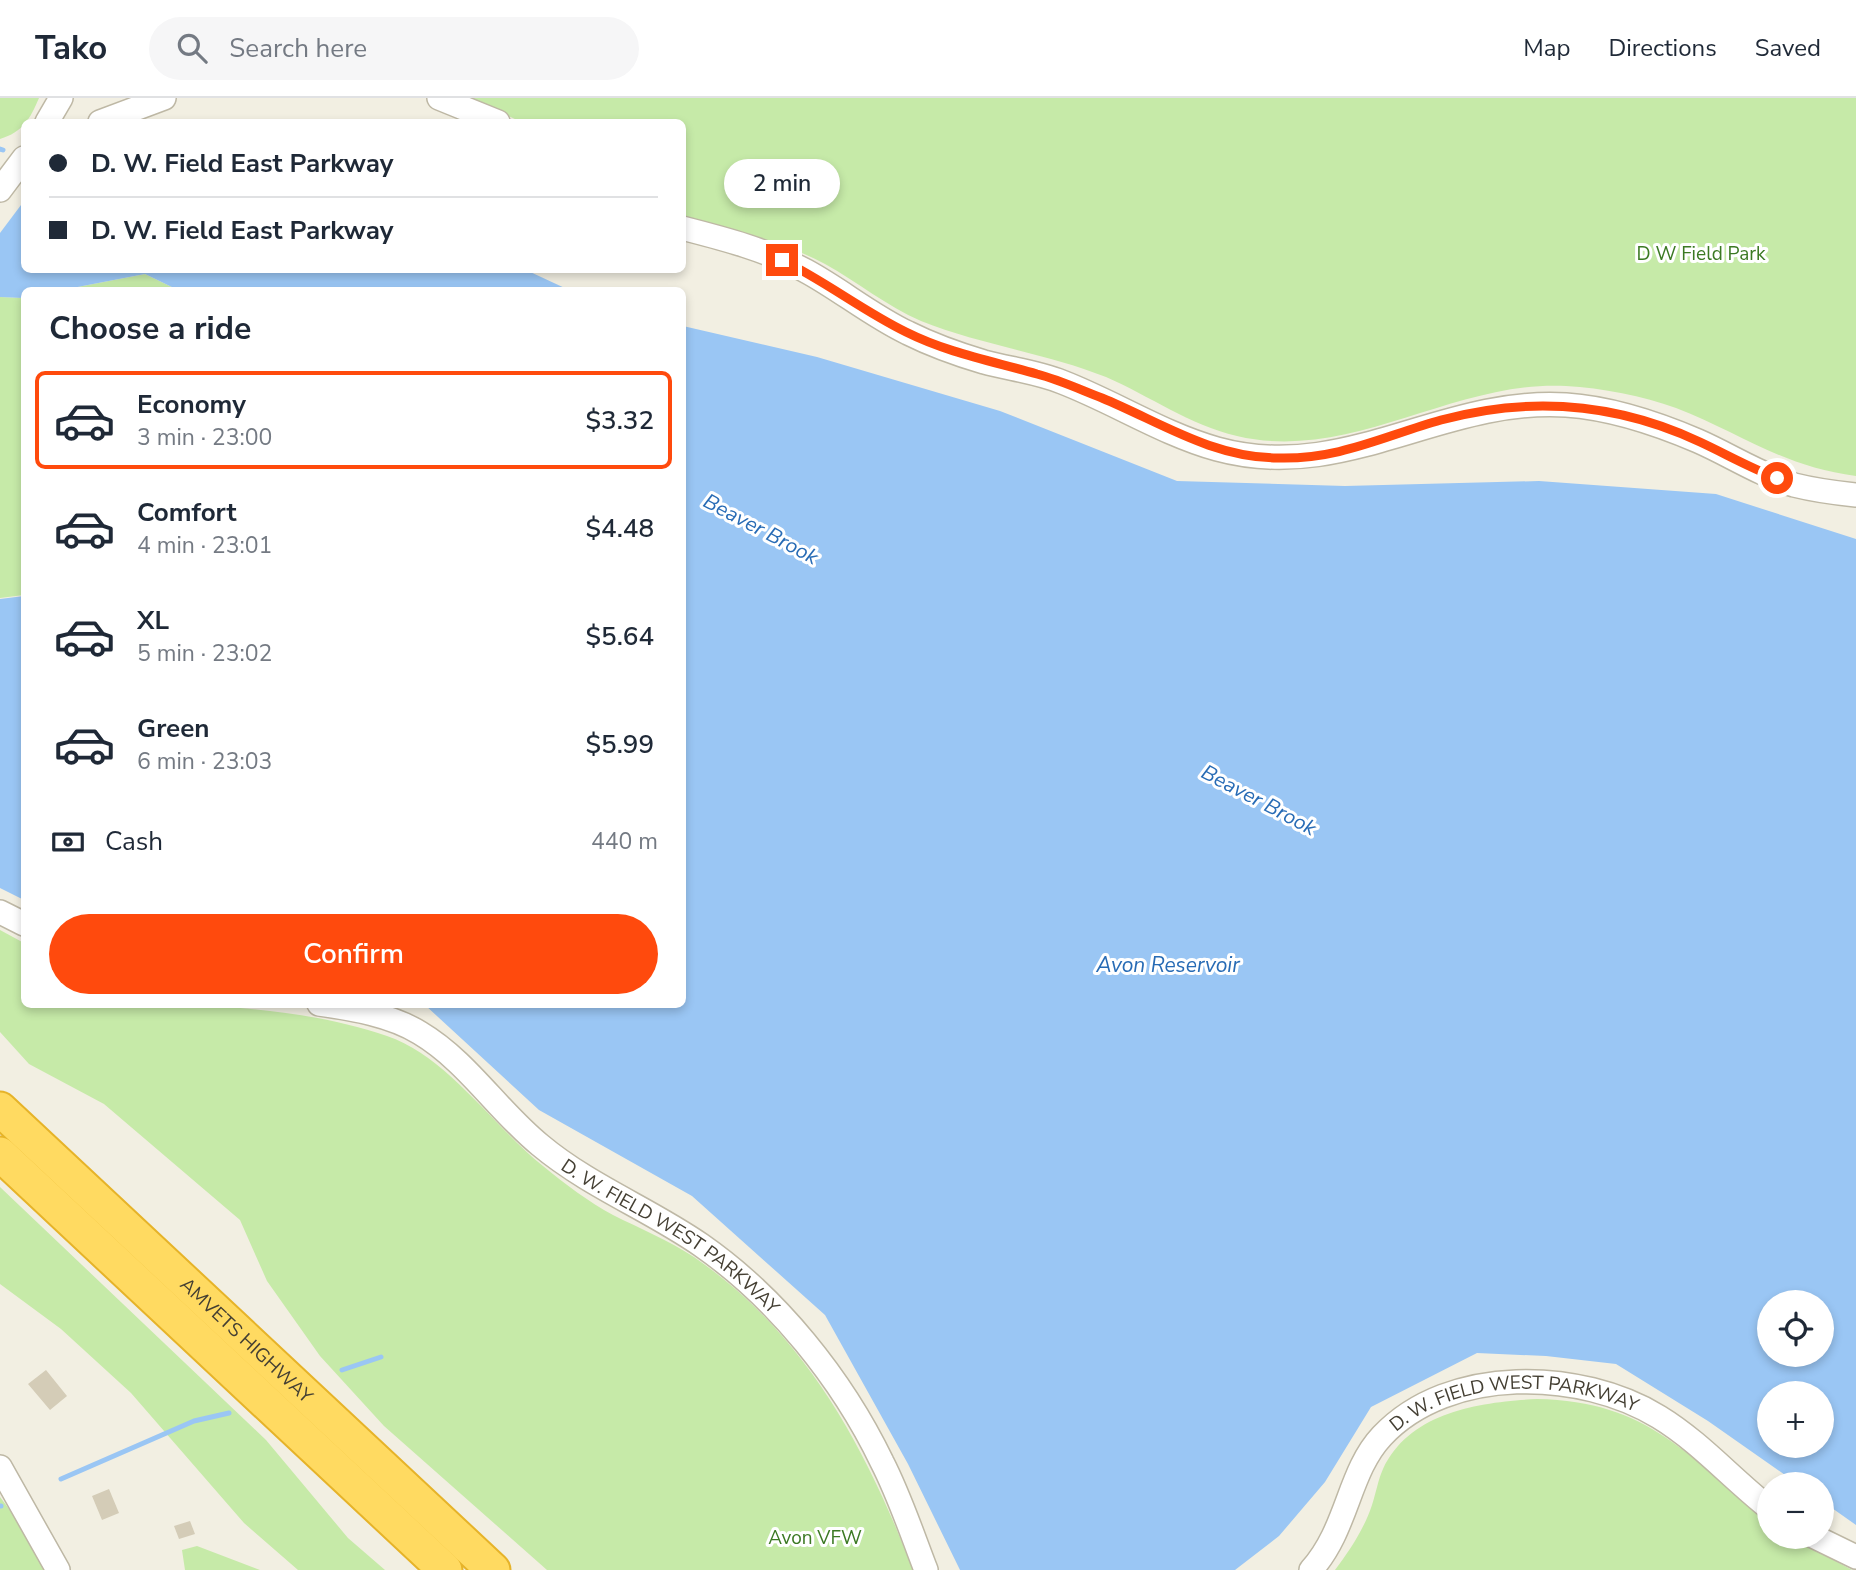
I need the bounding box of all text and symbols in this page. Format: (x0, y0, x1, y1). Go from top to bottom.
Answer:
search box (149, 17, 639, 80)
text: Tako (35, 26, 107, 71)
icon: search (173, 29, 211, 67)
text: Search here (229, 31, 367, 66)
text: Map (1523, 32, 1570, 64)
text: Directions (1608, 32, 1717, 64)
text: Saved (1755, 32, 1821, 64)
text: D. W. Field East Parkway (91, 146, 393, 181)
callout: 2 min (724, 158, 840, 208)
text: 2 min (753, 168, 811, 199)
text: D. W. Field East Parkway (91, 213, 393, 248)
park label: D W Field Park (1636, 241, 1766, 267)
route end (766, 244, 798, 276)
text: Choose a ride (49, 307, 251, 350)
text: Economy (137, 387, 246, 422)
icon: car (53, 389, 116, 452)
text: $3.32 (585, 403, 654, 438)
text: 3 min · 23:00 (137, 422, 272, 453)
route start (1761, 462, 1793, 494)
water label: Beaver Brook (699, 487, 824, 571)
text: Comfort (137, 495, 237, 530)
icon: car (53, 497, 116, 560)
text: $4.48 (585, 511, 654, 546)
text: 4 min · 23:01 (137, 530, 272, 561)
text: XL (137, 603, 169, 638)
icon: car (53, 605, 116, 668)
text: $5.64 (585, 619, 654, 654)
text: 5 min · 23:02 (137, 638, 272, 669)
text: Green (137, 711, 210, 746)
icon: car (53, 713, 116, 776)
text: $5.99 (585, 727, 654, 762)
text: 6 min · 23:03 (137, 746, 272, 777)
water label: Beaver Brook (1197, 758, 1322, 842)
icon: cash (49, 823, 87, 861)
text: Cash (105, 824, 163, 859)
text: 440 m (591, 826, 658, 857)
button: Confirm (49, 914, 658, 994)
water label: Avon Reservoir (1095, 951, 1240, 979)
street label: D. W. FIELD WEST PARKWAY (556, 1153, 785, 1320)
street label: AMVETS HIGHWAY (174, 1272, 319, 1410)
map controls (1757, 1290, 1834, 1549)
button: locate (1757, 1290, 1834, 1367)
street label: D. W. FIELD WEST PARKWAY (1384, 1370, 1643, 1437)
button: + (1757, 1381, 1834, 1458)
button: − (1757, 1472, 1834, 1549)
park label: Avon VFW (768, 1525, 862, 1551)

